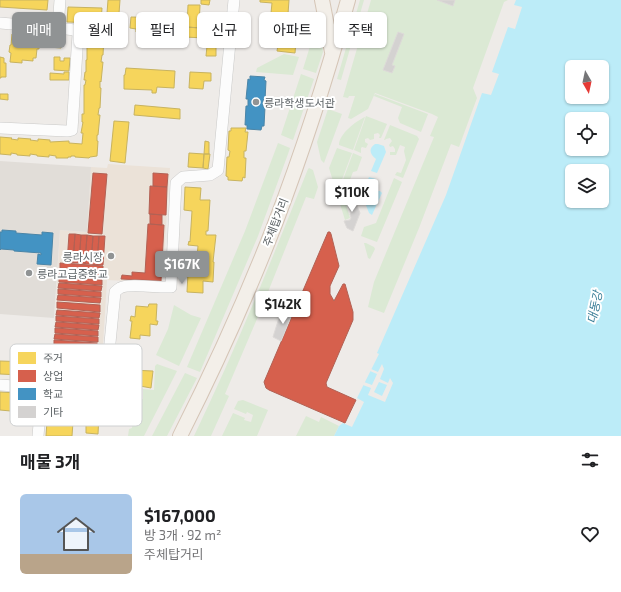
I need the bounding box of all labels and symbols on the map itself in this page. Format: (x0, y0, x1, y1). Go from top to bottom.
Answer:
north arrow (565, 60, 609, 104)
place label: 릉라학생도서관 (264, 96, 335, 109)
marker: 릉라학생도서관 (251, 97, 261, 107)
pin: $110K (324, 179, 380, 213)
street label: 주체탑거리 (260, 196, 290, 248)
place label: 릉라시장 (63, 250, 103, 263)
marker: 릉라시장 (106, 251, 116, 261)
pin: $167K (154, 251, 210, 285)
place label: 릉라고급중학교 (37, 267, 108, 280)
marker: 릉라고급중학교 (24, 268, 34, 278)
water label: 대동강 (584, 287, 605, 325)
pin: $142K (255, 291, 311, 325)
legend (10, 344, 142, 426)
text: 주거 (43, 351, 63, 364)
text: 상업 (43, 369, 63, 382)
text: 학교 (43, 387, 63, 400)
text: 기타 (43, 405, 63, 418)

